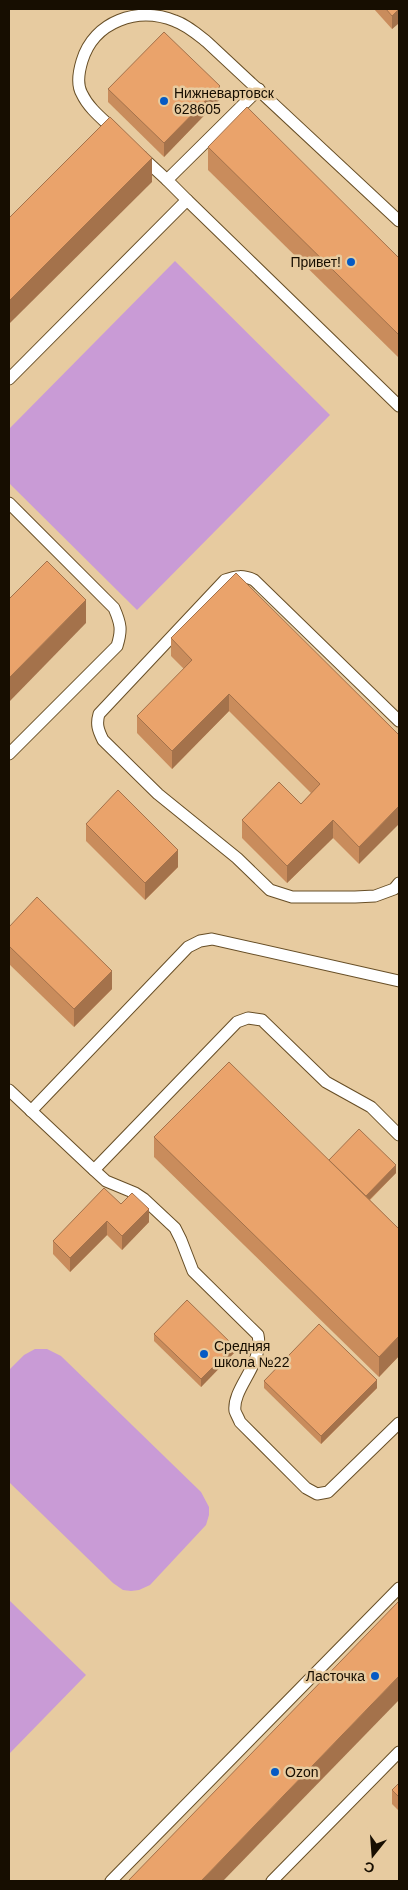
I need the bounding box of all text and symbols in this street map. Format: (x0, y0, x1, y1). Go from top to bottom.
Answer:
place label: Нижневартовск 628605 (174, 85, 275, 117)
marker: Нижневартовск 628605 (158, 95, 170, 107)
place label: Привет! (290, 254, 341, 270)
marker: Привет! (345, 256, 357, 268)
place label: Средняя школа №22 (214, 1338, 290, 1370)
marker: Средняя школа №22 (198, 1348, 210, 1360)
place label: Ласточка (306, 1668, 365, 1684)
marker: Ласточка (369, 1670, 381, 1682)
place label: Ozon (285, 1764, 318, 1780)
marker: Ozon (269, 1766, 281, 1778)
north arrow (348, 1830, 398, 1880)
text: С (362, 1858, 376, 1877)

